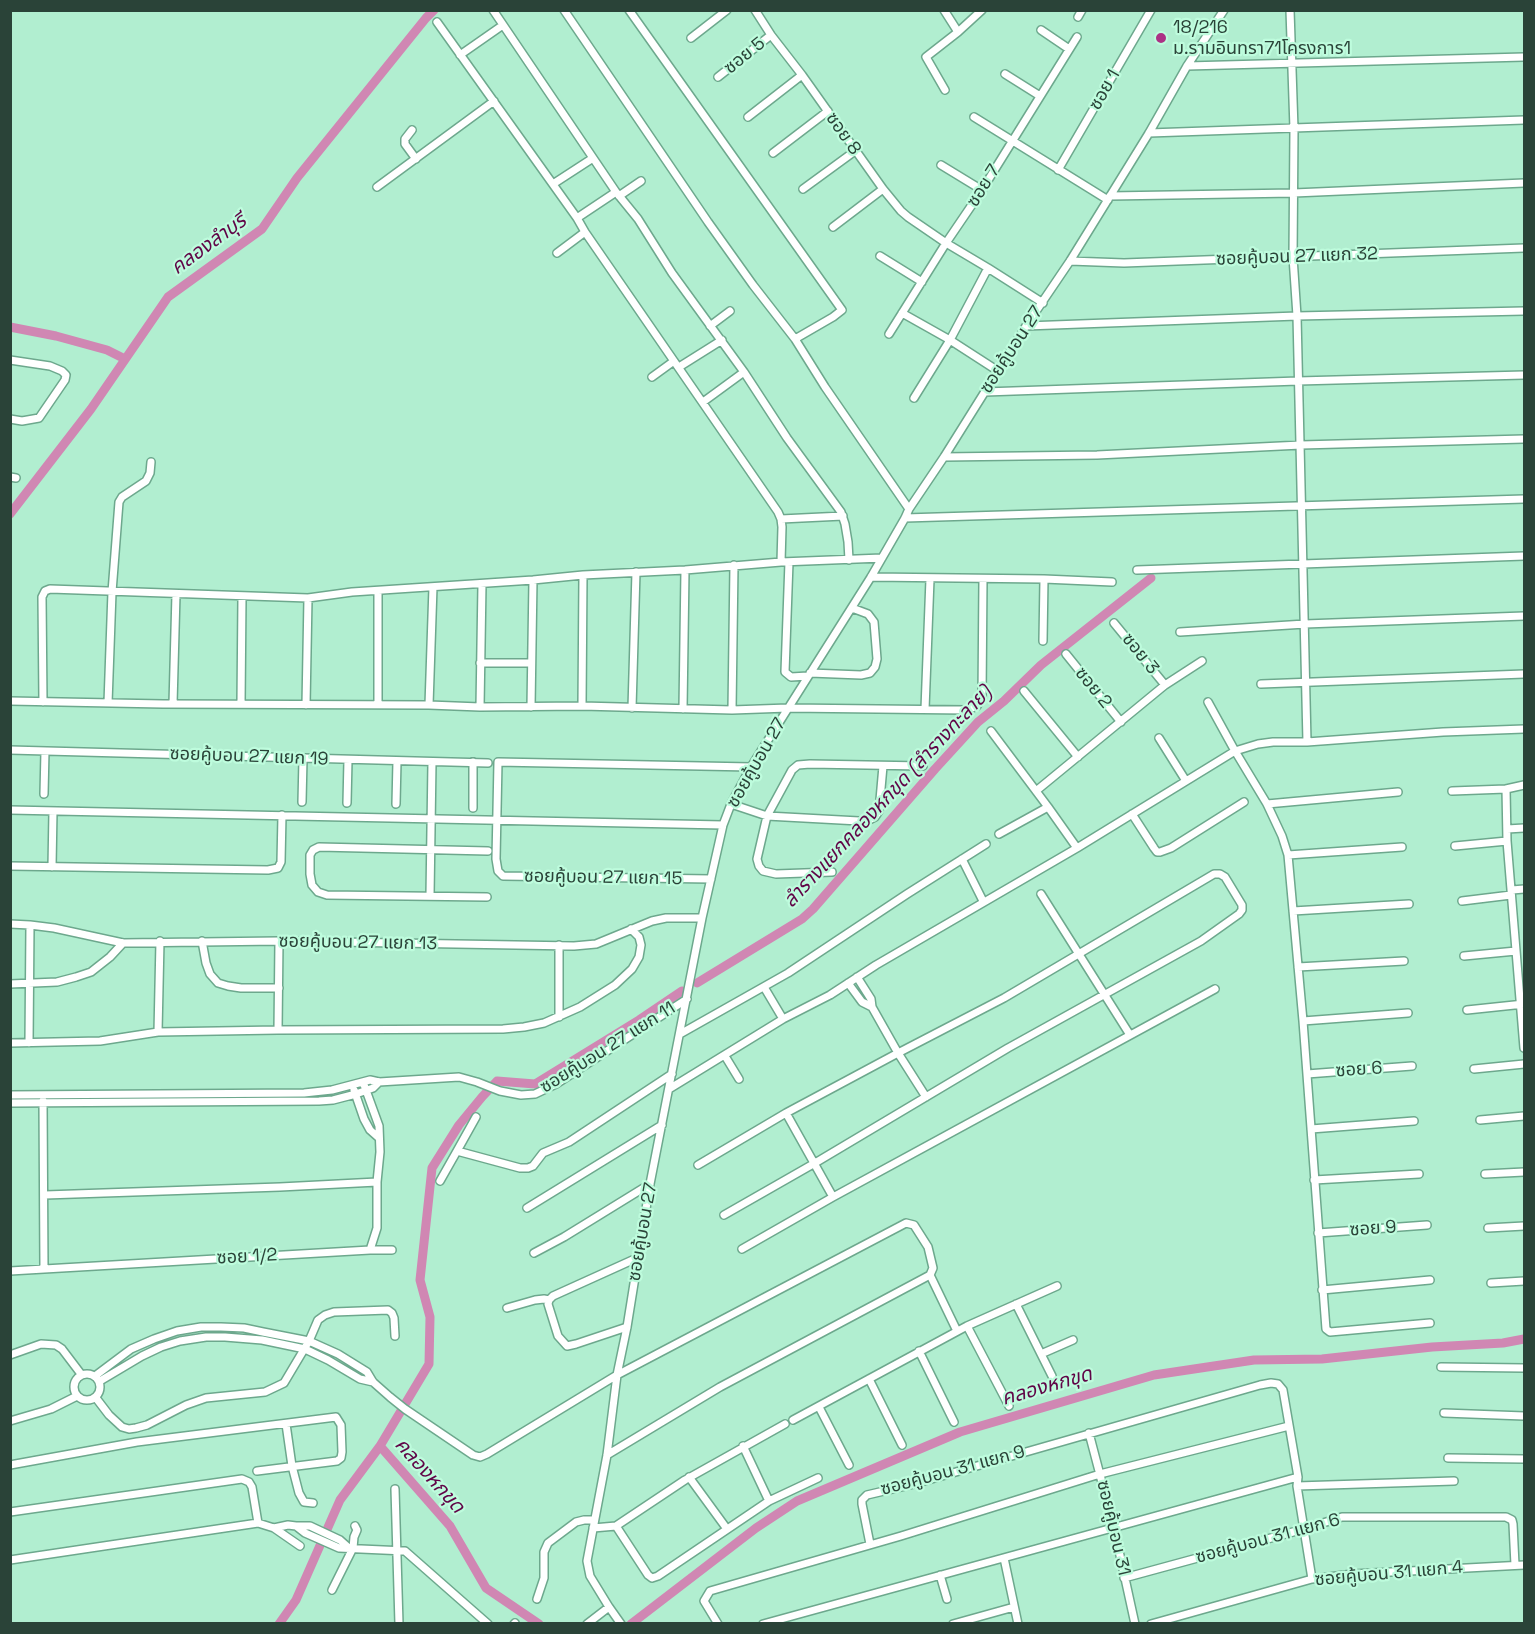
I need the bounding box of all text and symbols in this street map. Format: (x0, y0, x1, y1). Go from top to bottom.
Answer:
place label: 18/216 ม.รามอินทรา71โครงการ1 (1173, 17, 1351, 60)
marker: 18/216 ม.รามอินทรา71โครงการ1 (1154, 31, 1168, 45)
street label: ซอย 5 (720, 33, 770, 79)
street label: ซอย 1 (1085, 66, 1125, 114)
street label: ซอย 8 (821, 109, 865, 159)
street label: ซอย 7 (963, 161, 1005, 211)
water label: คลองลำบุรี (167, 210, 251, 280)
street label: ซอยคู้บอน 27 แยก 32 (1216, 243, 1378, 271)
street label: ซอยคู้บอน 27 (976, 302, 1048, 398)
street label: ซอย 3 (1117, 629, 1163, 679)
street label: ซอย 2 (1070, 663, 1116, 713)
water label: ลำรางแยกคลองหกขุด (ลำรางทะลาย) (779, 681, 997, 913)
street label: ซอยคู้บอน 27 (723, 714, 791, 812)
street label: ซอยคู้บอน 27 แยก 19 (169, 743, 329, 771)
street label: ซอยคู้บอน 27 แยก 15 (524, 866, 682, 890)
street label: ซอยคู้บอน 27 แยก 13 (279, 931, 437, 955)
street label: ซอยคู้บอน 27 แยก 11 (536, 998, 680, 1098)
street label: ซอย 6 (1335, 1058, 1383, 1082)
street label: ซอยคู้บอน 27 (624, 1181, 662, 1283)
street label: ซอย 9 (1349, 1217, 1397, 1241)
street label: ซอย 1/2 (216, 1245, 278, 1269)
water label: คลองหกขุด (999, 1363, 1095, 1411)
water label: คลองหกขุด (389, 1433, 469, 1519)
street label: ซอยคู้บอน 31 แยก 9 (878, 1441, 1028, 1501)
street label: ซอยคู้บอน 31 (1092, 1478, 1134, 1578)
street label: ซอยคู้บอน 31 แยก 6 (1193, 1509, 1343, 1569)
street label: ซอยคู้บอน 31 แยก 4 (1314, 1557, 1464, 1591)

